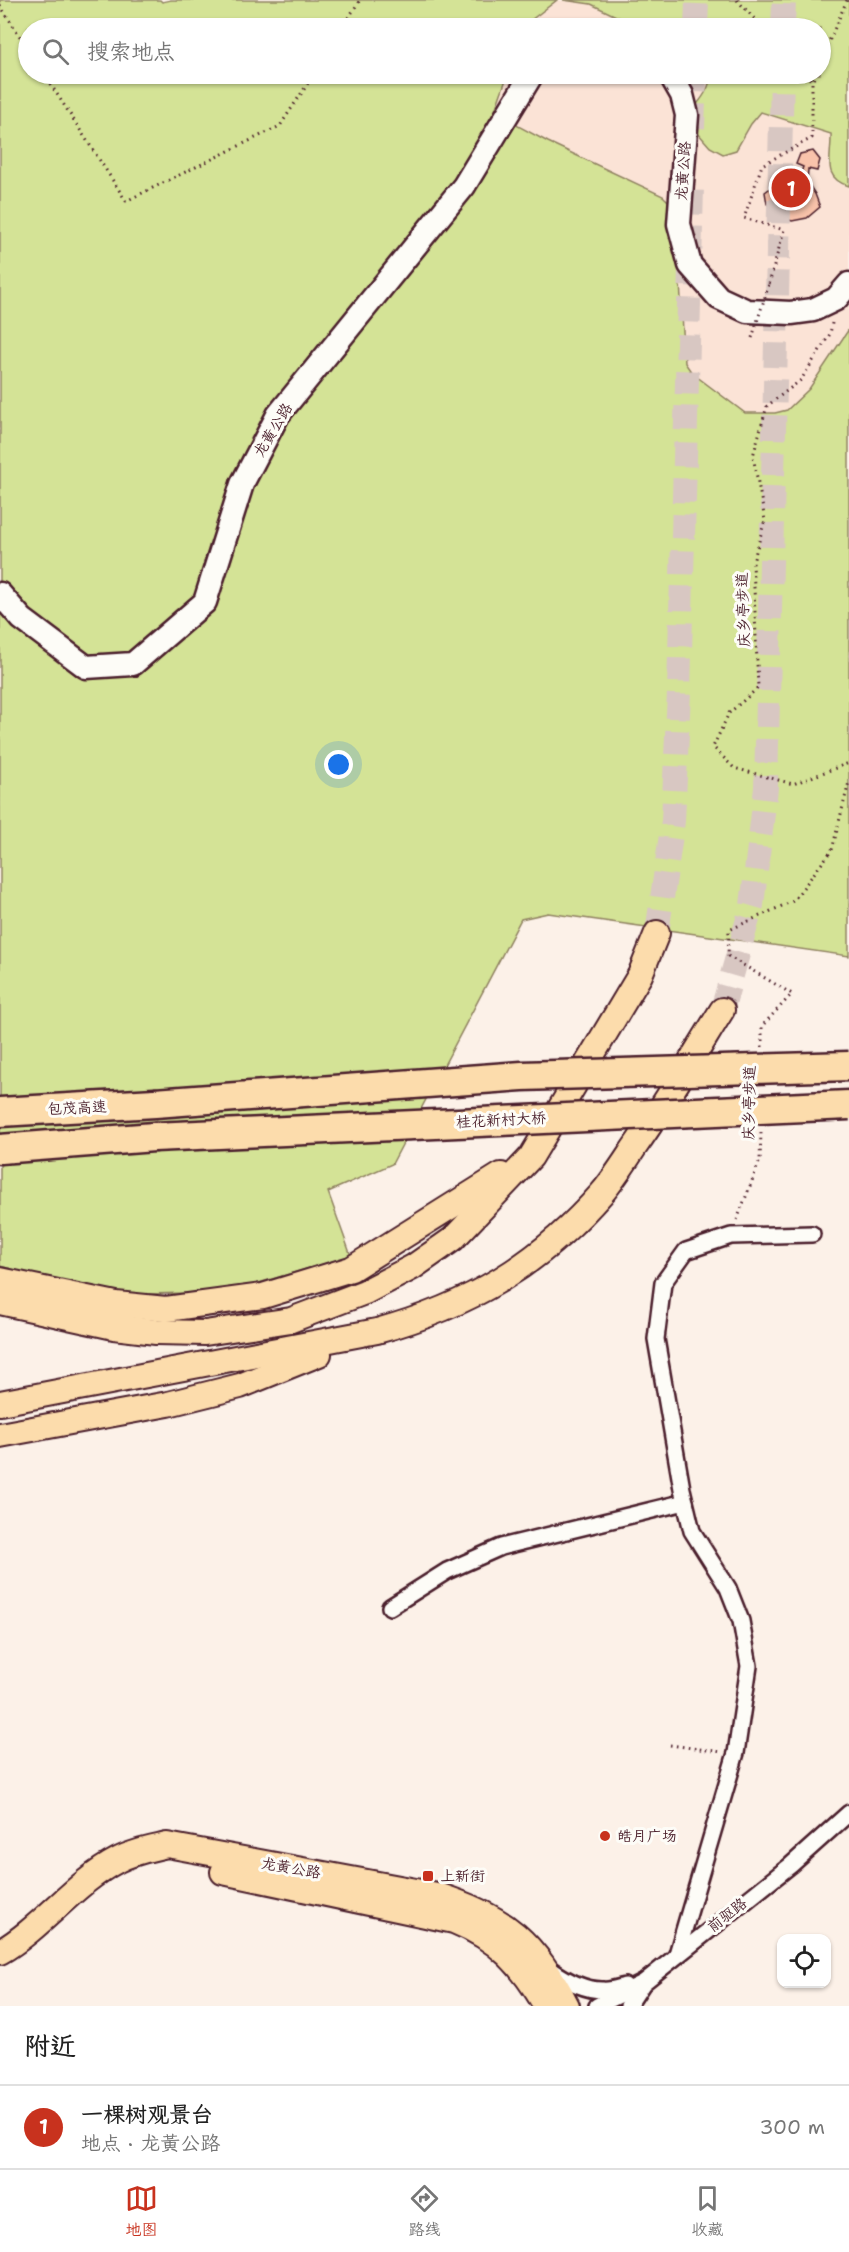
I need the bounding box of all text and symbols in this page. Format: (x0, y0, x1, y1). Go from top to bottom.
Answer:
search box (18, 18, 831, 84)
icon: search (39, 35, 72, 68)
text: 搜索地点 (87, 37, 175, 66)
street label: 龙黄公路 (671, 140, 695, 202)
pin: 1 (772, 166, 810, 210)
street label: 龙黄公路 (249, 399, 297, 461)
street label: 庆乡亭步道 (732, 572, 754, 648)
your location (324, 750, 353, 779)
street label: 庆乡亭步道 (738, 1065, 760, 1141)
street label: 包茂高速 (47, 1096, 107, 1120)
street label: 桂花新村大桥 (456, 1108, 546, 1132)
place label: 皓月广场 (617, 1826, 677, 1846)
marker: 皓月广场 (598, 1829, 612, 1843)
street label: 龙黄公路 (260, 1853, 322, 1883)
place label: 上新街 (440, 1866, 485, 1886)
marker: 上新街 (421, 1869, 435, 1883)
street label: 前驱路 (703, 1893, 751, 1937)
map controls (777, 1934, 831, 1988)
button: locate (777, 1934, 831, 1988)
text: 附近 (24, 2028, 76, 2063)
text: 一棵树观景台 (81, 2100, 213, 2129)
text: 1 (39, 2114, 48, 2140)
text: 300 m (759, 2114, 825, 2140)
text: 地点 · 龙黄公路 (81, 2130, 220, 2156)
tab: 地图 (125, 2182, 158, 2240)
tab: 路线 (408, 2182, 441, 2240)
tab: 收藏 (691, 2182, 724, 2240)

